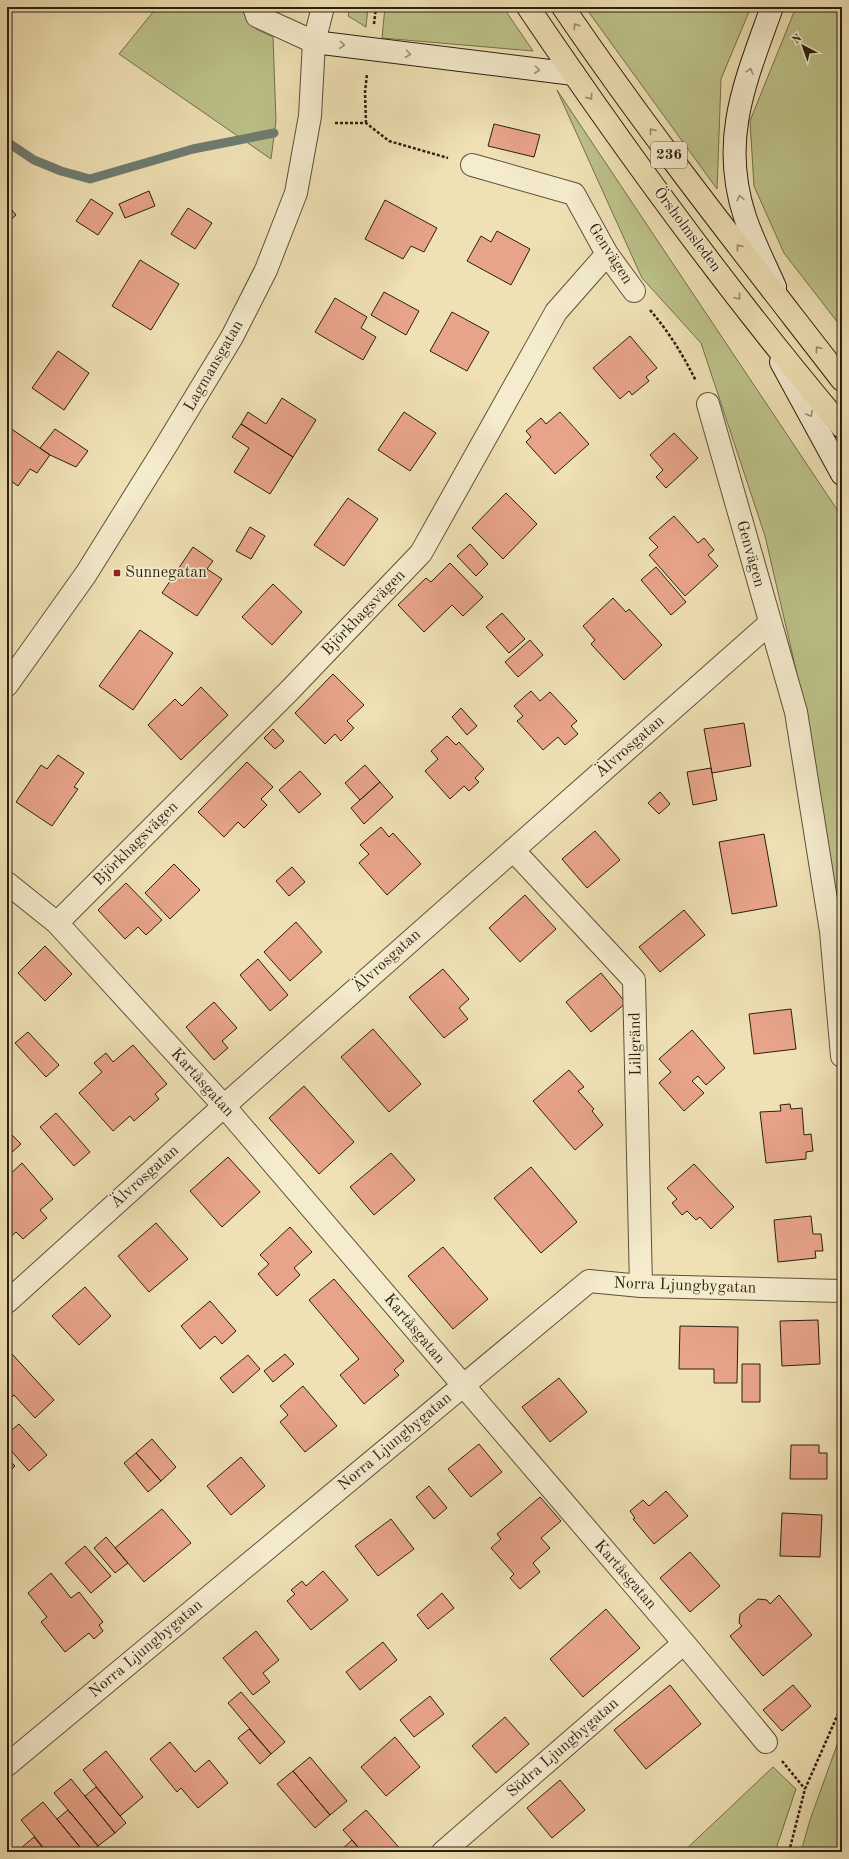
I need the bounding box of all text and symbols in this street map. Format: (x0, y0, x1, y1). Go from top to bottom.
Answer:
one-way arrow (573, 23, 581, 30)
north arrow (783, 26, 823, 66)
text: N (791, 32, 805, 46)
one-way arrow (339, 40, 345, 49)
one-way arrow (405, 49, 411, 58)
one-way arrow (534, 65, 540, 74)
one-way arrow (745, 67, 754, 74)
one-way arrow (585, 93, 593, 100)
one-way arrow (650, 129, 657, 136)
road number: 236 (651, 142, 687, 168)
street label: Örsholmsleden (650, 182, 727, 276)
one-way arrow (737, 195, 745, 201)
street label: Genvägen (585, 221, 636, 287)
one-way arrow (736, 244, 743, 251)
one-way arrow (733, 293, 740, 300)
street label: Lagmansgatan (182, 317, 247, 414)
one-way arrow (816, 346, 823, 353)
one-way arrow (805, 410, 812, 417)
street label: Genvägen (733, 519, 767, 589)
place label: Sunnegatan (125, 565, 207, 581)
street label: Björkhagsvägen (319, 567, 409, 659)
marker: Sunnegatan (112, 568, 122, 578)
street label: Älvrosgatan (590, 710, 668, 781)
street label: Björkhagsvägen (91, 798, 182, 889)
street label: Älvrosgatan (347, 923, 424, 995)
street label: Lillgränd (627, 1012, 645, 1076)
street label: Kartåsgatan (167, 1046, 237, 1120)
street label: Älvrosgatan (105, 1139, 182, 1211)
street label: Norra Ljungbygatan (613, 1276, 757, 1296)
street label: Kartåsgatan (380, 1291, 448, 1367)
street label: Norra Ljungbygatan (335, 1390, 455, 1494)
street label: Kartåsgatan (591, 1537, 659, 1613)
street label: Norra Ljungbygatan (86, 1597, 206, 1701)
street label: Södra Ljungbygatan (504, 1695, 622, 1801)

